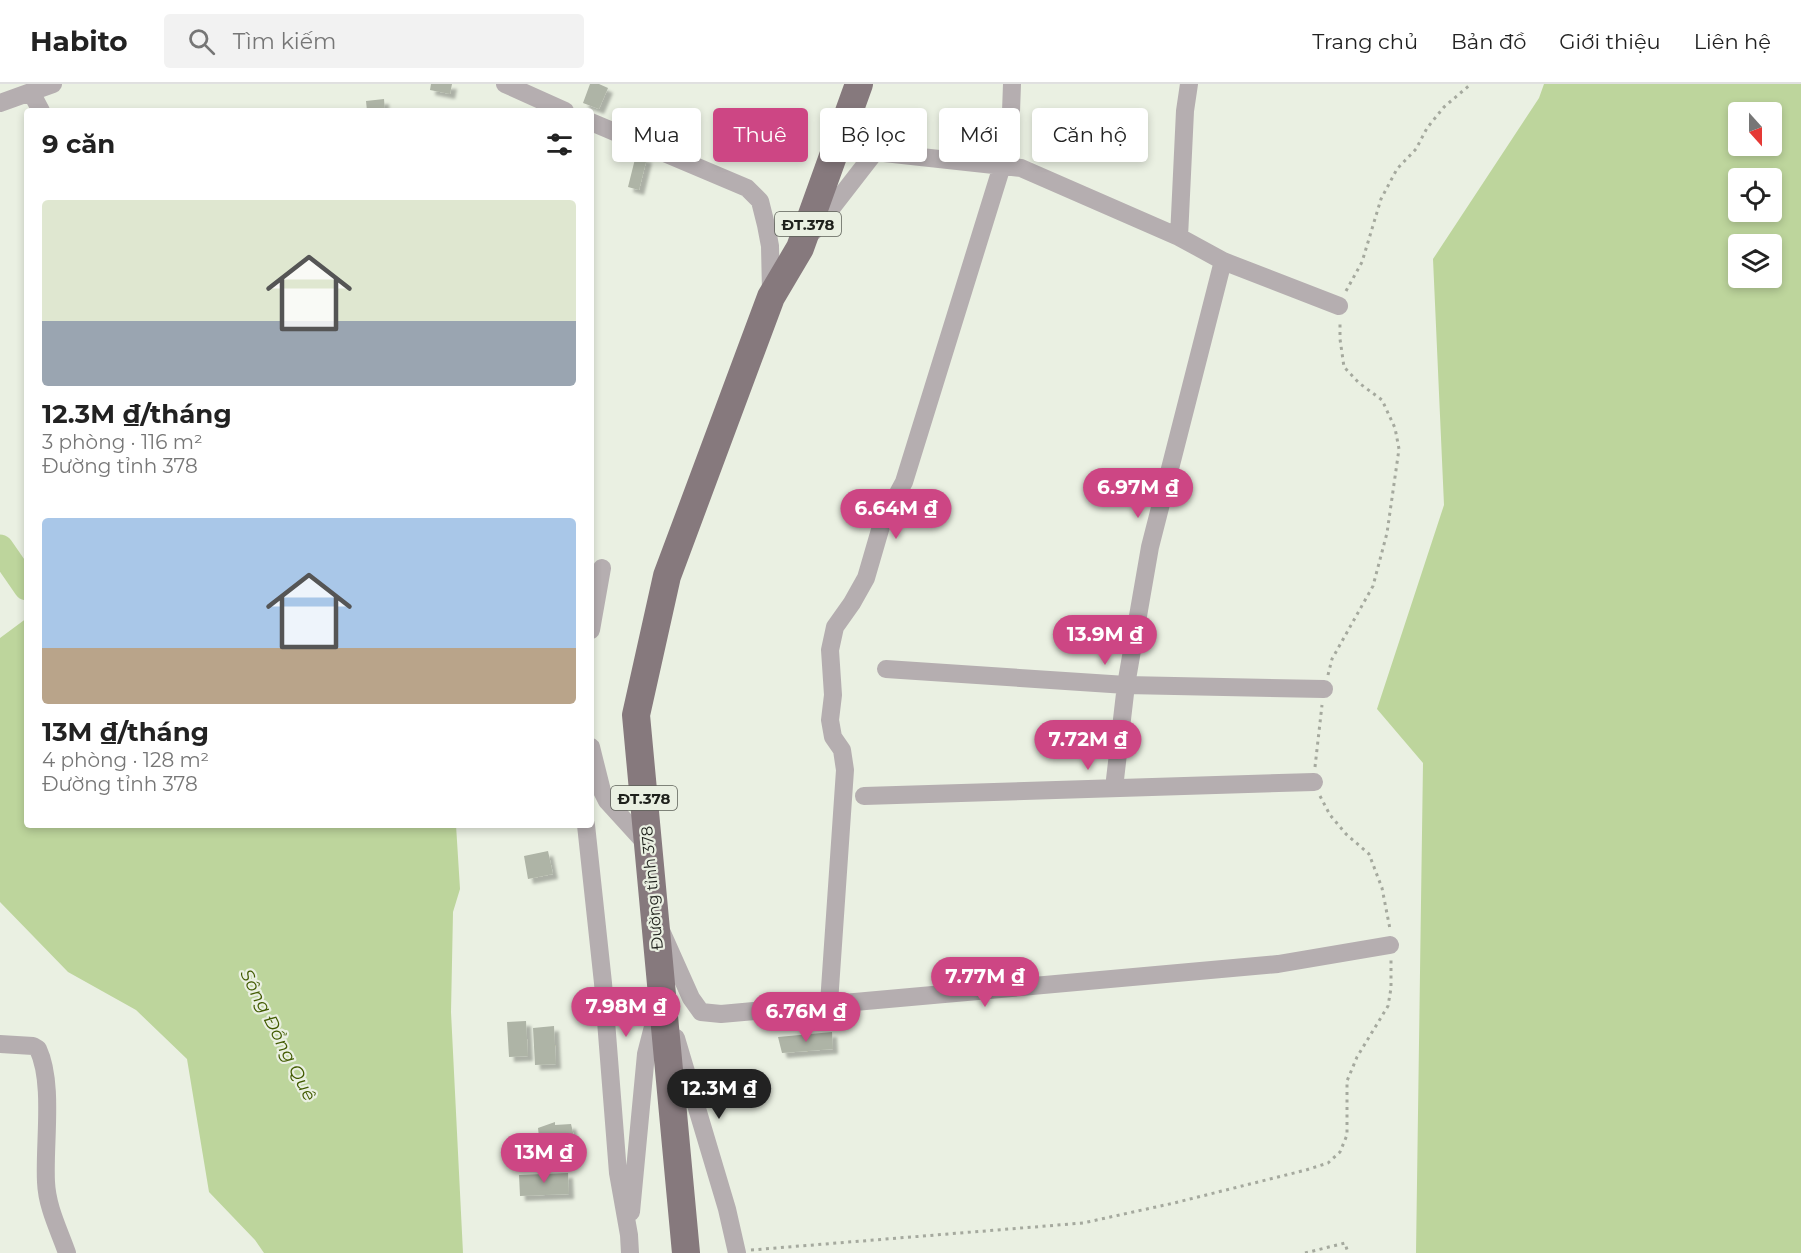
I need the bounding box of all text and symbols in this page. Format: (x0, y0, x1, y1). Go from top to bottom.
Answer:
search box (164, 14, 584, 68)
text: Habito (30, 24, 128, 58)
icon: search (185, 25, 218, 58)
text: Tìm kiếm (233, 28, 336, 55)
text: Trang chủ (1312, 29, 1418, 54)
text: Bản đồ (1451, 29, 1526, 54)
text: Giới thiệu (1559, 29, 1661, 54)
text: Liên hệ (1694, 29, 1771, 54)
north arrow (1728, 102, 1782, 156)
map controls (1728, 102, 1782, 288)
chip: Mua (612, 108, 701, 162)
chip: Thuê (713, 108, 808, 162)
chip: Bộ lọc (820, 108, 927, 162)
chip: Mới (939, 108, 1020, 162)
chip: Căn hộ (1032, 108, 1148, 162)
text: 9 căn (42, 128, 115, 160)
icon: filters (543, 128, 576, 161)
button: locate (1728, 168, 1782, 222)
road number: ĐT.378 (775, 212, 841, 236)
button: layers (1728, 234, 1782, 288)
icon: home (255, 239, 363, 347)
text: 12.3M ₫/tháng (42, 398, 232, 430)
text: 3 phòng · 116 m² (42, 430, 203, 454)
text: Đường tỉnh 378 (42, 454, 198, 478)
pin: 6.97M ₫ (1083, 468, 1193, 519)
text: 6.97M ₫ (1097, 475, 1179, 499)
pin: 6.64M ₫ (841, 489, 951, 540)
text: 6.64M ₫ (854, 496, 938, 520)
icon: home (255, 557, 363, 665)
pin: 13.9M ₫ (1050, 615, 1160, 666)
text: 13.9M ₫ (1067, 622, 1143, 646)
text: 13M ₫/tháng (42, 716, 209, 748)
pin: 7.72M ₫ (1033, 720, 1143, 771)
text: 7.72M ₫ (1048, 727, 1128, 751)
text: 4 phòng · 128 m² (42, 748, 209, 772)
text: Đường tỉnh 378 (42, 772, 198, 796)
road number: ĐT.378 (611, 786, 677, 810)
street label: Đường tỉnh 378 (637, 825, 667, 951)
pin: 7.77M ₫ (930, 957, 1040, 1008)
text: 7.77M ₫ (945, 964, 1025, 988)
water label: Sông Đồng Quê (235, 965, 321, 1105)
pin: 7.98M ₫ (571, 987, 681, 1038)
pin: 6.76M ₫ (751, 992, 861, 1043)
text: 7.98M ₫ (585, 994, 667, 1018)
text: 6.76M ₫ (765, 999, 847, 1023)
pin: 12.3M ₫ (664, 1069, 774, 1120)
text: 12.3M ₫ (681, 1076, 757, 1100)
pin: 13M ₫ (502, 1133, 586, 1184)
text: 13M ₫ (515, 1140, 573, 1164)

